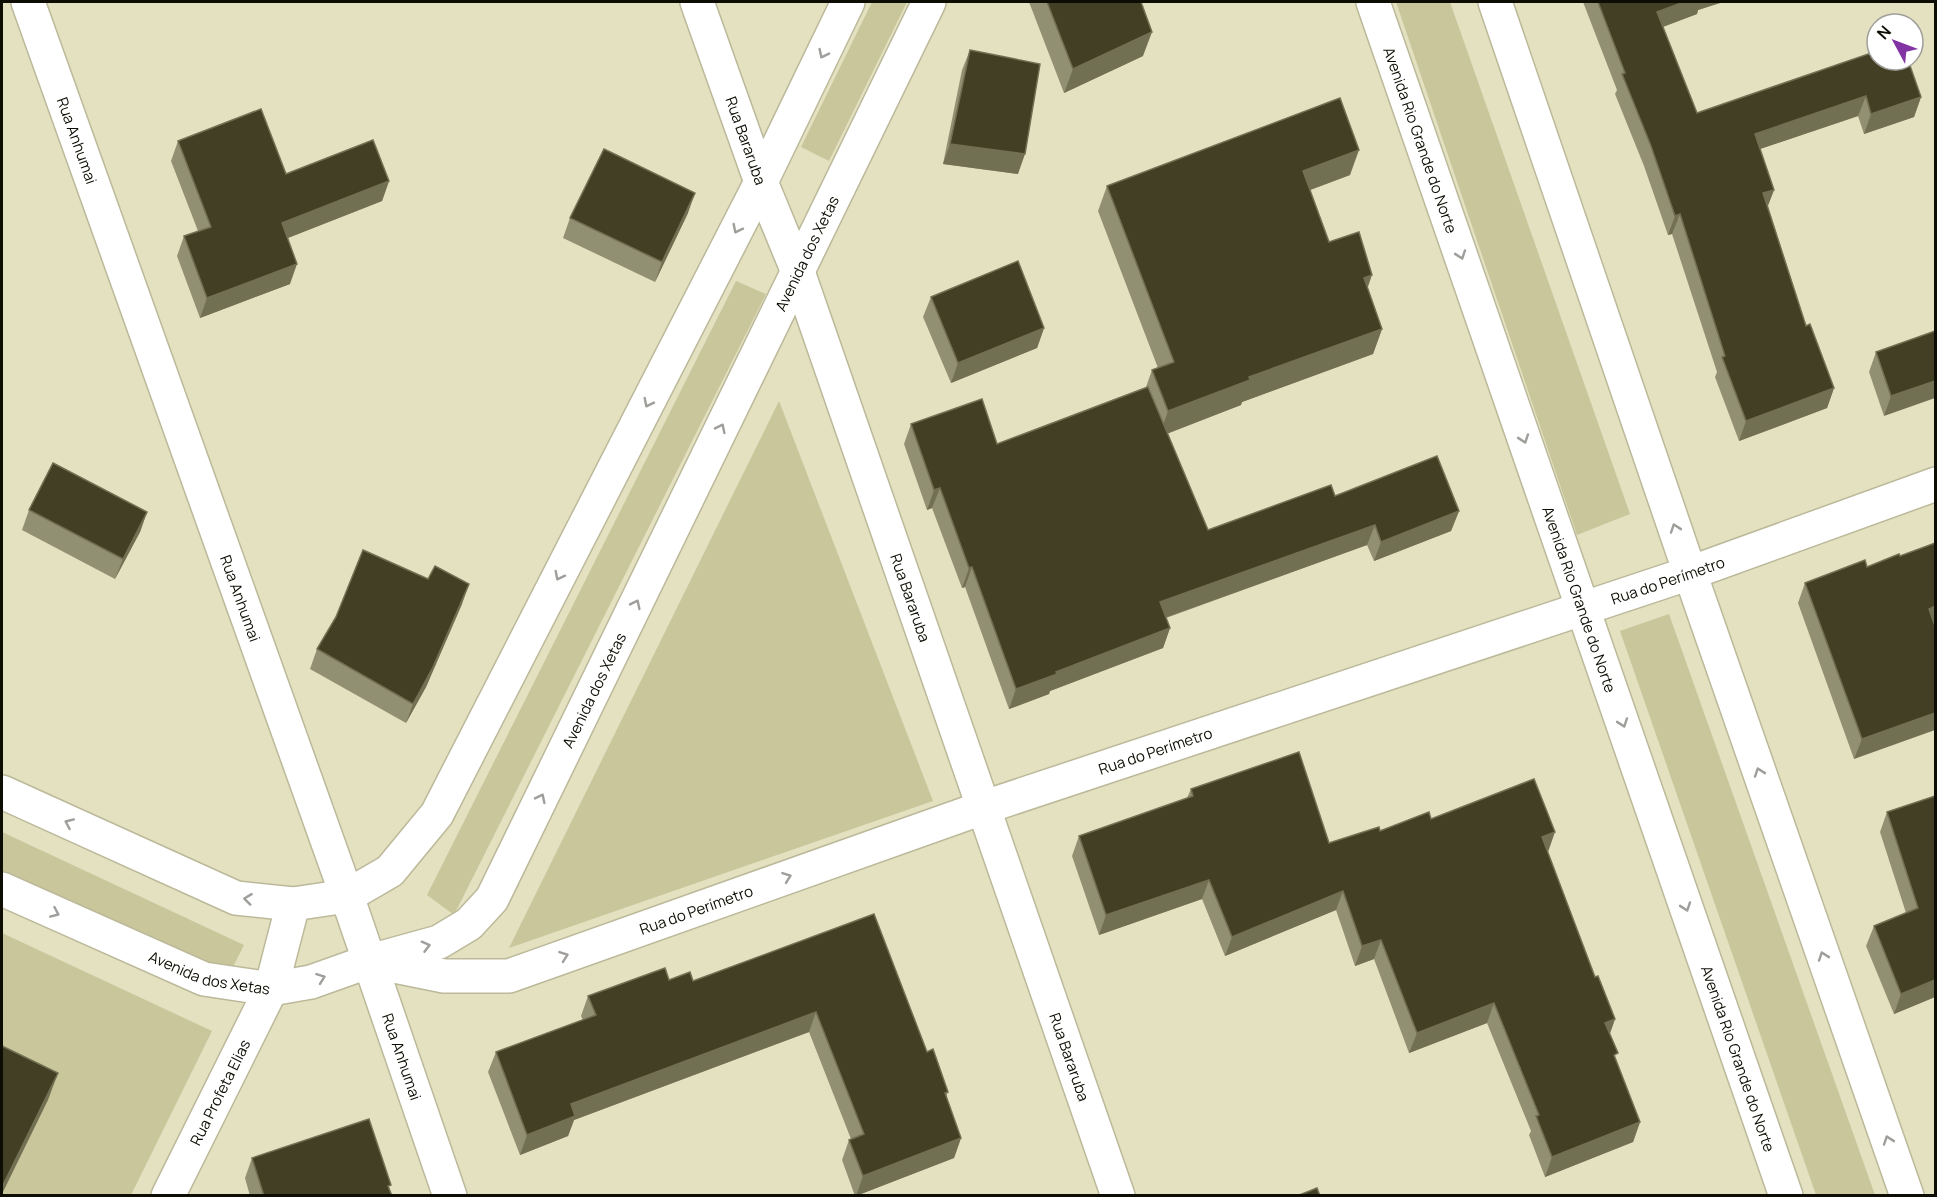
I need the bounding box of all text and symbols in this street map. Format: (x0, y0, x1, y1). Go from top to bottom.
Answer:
north arrow (1865, 12, 1925, 72)
text: N (1872, 21, 1896, 44)
street label: Avenida Rio Grande do Norte (1379, 44, 1463, 236)
one-way arrow (818, 48, 830, 59)
street label: Rua Bararuba (721, 93, 772, 188)
street label: Rua Anhumai (52, 94, 103, 187)
street label: Avenida dos Xetas (770, 192, 844, 314)
one-way arrow (733, 223, 744, 234)
one-way arrow (1453, 249, 1466, 260)
one-way arrow (644, 396, 655, 407)
one-way arrow (714, 424, 726, 435)
one-way arrow (1517, 434, 1530, 444)
street label: Avenida Rio Grande do Norte (1538, 503, 1622, 695)
one-way arrow (1669, 523, 1682, 534)
street label: Rua Bararuba (886, 551, 936, 645)
street label: Rua do Perímetro (1608, 551, 1728, 609)
street label: Rua Anhumai (216, 552, 266, 644)
one-way arrow (555, 570, 566, 581)
one-way arrow (628, 599, 640, 610)
street label: Avenida dos Xetas (557, 629, 631, 751)
one-way arrow (1615, 717, 1628, 728)
street label: Rua do Perímetro (1096, 722, 1215, 779)
one-way arrow (1754, 767, 1767, 778)
one-way arrow (533, 793, 545, 804)
one-way arrow (64, 818, 75, 830)
one-way arrow (781, 872, 792, 884)
street label: Rua do Perímetro (637, 880, 756, 939)
one-way arrow (243, 893, 252, 906)
one-way arrow (1679, 901, 1692, 912)
one-way arrow (49, 906, 60, 918)
one-way arrow (420, 941, 431, 953)
street label: Avenida dos Xetas (146, 945, 272, 999)
one-way arrow (558, 951, 569, 964)
one-way arrow (1818, 951, 1831, 962)
street label: Avenida Rio Grande do Norte (1697, 963, 1780, 1155)
one-way arrow (315, 973, 326, 986)
street label: Rua Anhumai (377, 1010, 427, 1103)
street label: Rua Bararuba (1045, 1010, 1095, 1104)
street label: Rua Profeta Elias (184, 1035, 255, 1149)
one-way arrow (1882, 1135, 1895, 1146)

